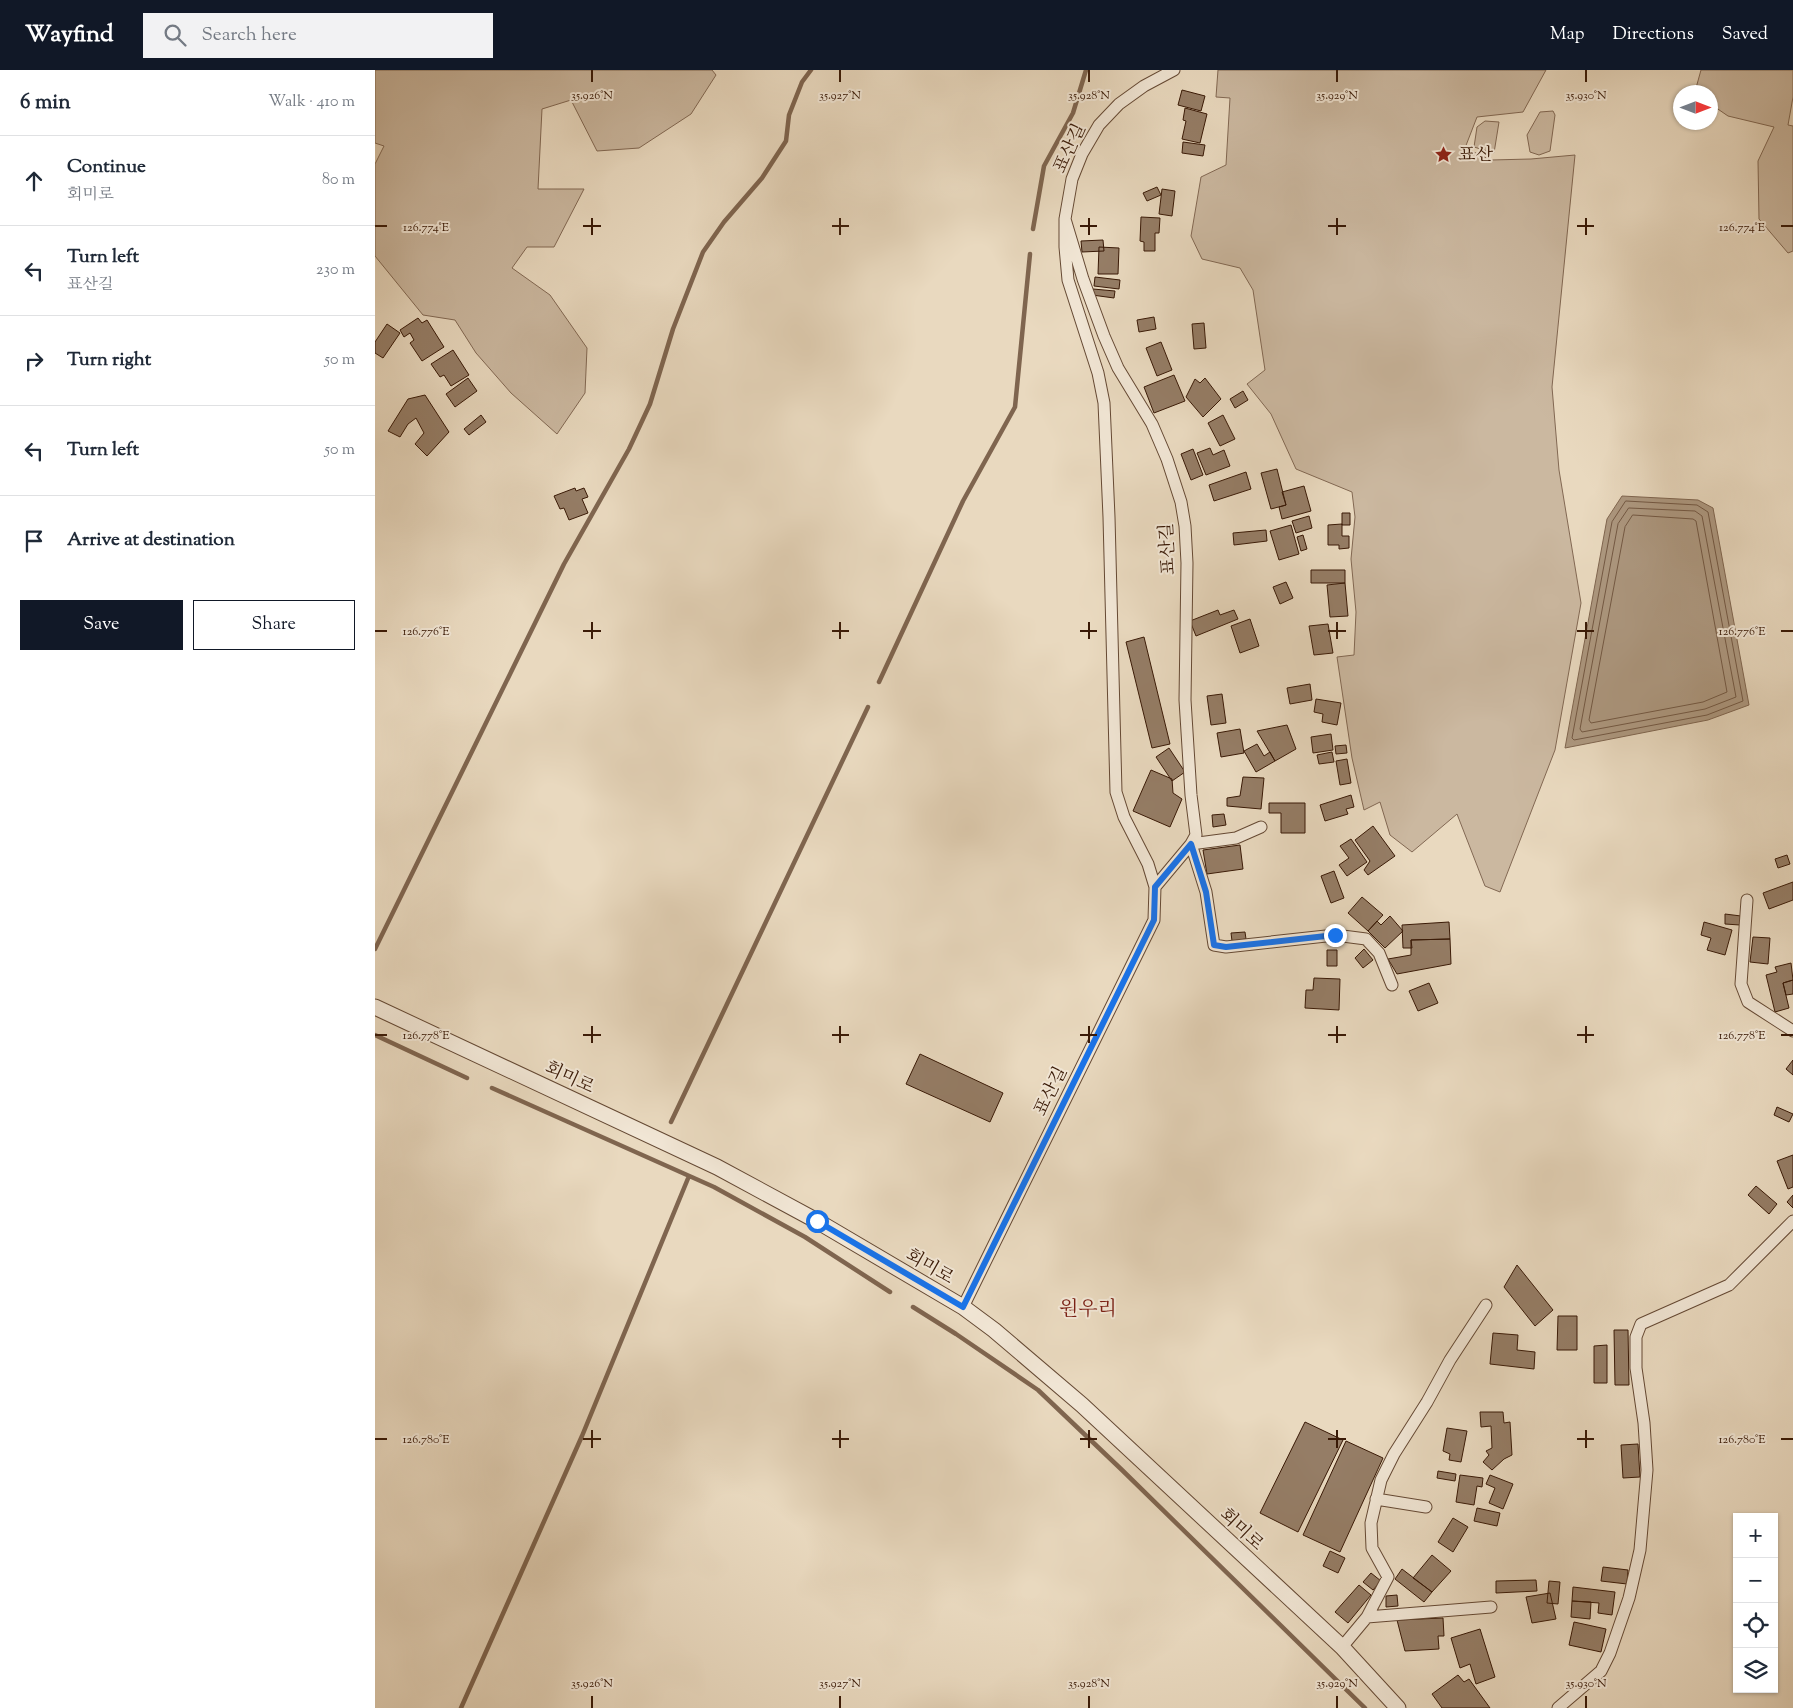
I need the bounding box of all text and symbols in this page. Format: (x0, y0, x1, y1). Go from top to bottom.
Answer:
search box (143, 13, 493, 58)
text: Wayfind (25, 18, 113, 52)
icon: search (161, 21, 189, 49)
text: Search here (201, 22, 297, 49)
text: Map (1550, 22, 1585, 48)
text: Directions (1613, 22, 1694, 48)
text: Saved (1722, 22, 1768, 48)
north arrow (1673, 85, 1718, 130)
text: 35.926°N (571, 87, 613, 105)
text: 35.927°N (819, 87, 861, 105)
text: 35.928°N (1068, 87, 1110, 105)
text: 35.929°N (1316, 87, 1358, 105)
text: 35.930°N (1565, 87, 1607, 105)
text: 6 min (20, 88, 71, 118)
text: Walk · 410 m (268, 91, 355, 114)
street label: 표산길 (1048, 120, 1094, 178)
place label: 표산 (1458, 143, 1493, 169)
place icon: 표산 (1434, 144, 1454, 164)
text: Continue (67, 154, 146, 181)
icon: ahead (20, 167, 48, 195)
text: 80 m (322, 169, 355, 192)
text: 회미로 (67, 184, 113, 207)
text: 126.774°E (403, 219, 450, 237)
text: 126.774°E (1719, 219, 1766, 237)
text: Turn left (67, 244, 139, 271)
icon: left (20, 257, 48, 285)
text: 230 m (316, 259, 355, 282)
text: 표산길 (67, 274, 113, 297)
icon: right (20, 347, 48, 375)
text: Turn right (67, 347, 151, 374)
text: 50 m (324, 349, 355, 372)
icon: left (20, 437, 48, 465)
text: Turn left (67, 437, 139, 464)
text: 50 m (324, 439, 355, 462)
street label: 표산길 (1155, 522, 1183, 576)
icon: arrive (20, 527, 48, 555)
text: Arrive at destination (67, 527, 235, 554)
button: Save (20, 600, 183, 650)
button: Share (193, 600, 355, 650)
text: 126.776°E (403, 623, 450, 641)
text: 126.776°E (1719, 623, 1766, 641)
route end (1324, 924, 1347, 947)
text: 126.778°E (403, 1027, 450, 1045)
text: 126.778°E (1719, 1027, 1766, 1045)
street label: 회미로 (540, 1056, 598, 1102)
street label: 표산길 (1029, 1063, 1075, 1121)
route start (806, 1210, 829, 1233)
street label: 회미로 (900, 1243, 958, 1292)
district label: 원우리 (1059, 1296, 1117, 1325)
text: 126.780°E (403, 1431, 450, 1449)
text: 126.780°E (1719, 1431, 1766, 1449)
street label: 회미로 (1213, 1503, 1269, 1558)
map controls (1733, 1513, 1778, 1693)
button: + (1733, 1513, 1778, 1558)
button: − (1733, 1558, 1778, 1603)
button: locate (1733, 1603, 1778, 1648)
button: layers (1733, 1648, 1778, 1693)
text: 35.926°N (571, 1675, 613, 1693)
text: 35.927°N (819, 1675, 861, 1693)
text: 35.928°N (1068, 1675, 1110, 1693)
text: 35.929°N (1316, 1675, 1358, 1693)
text: 35.930°N (1565, 1675, 1607, 1693)

